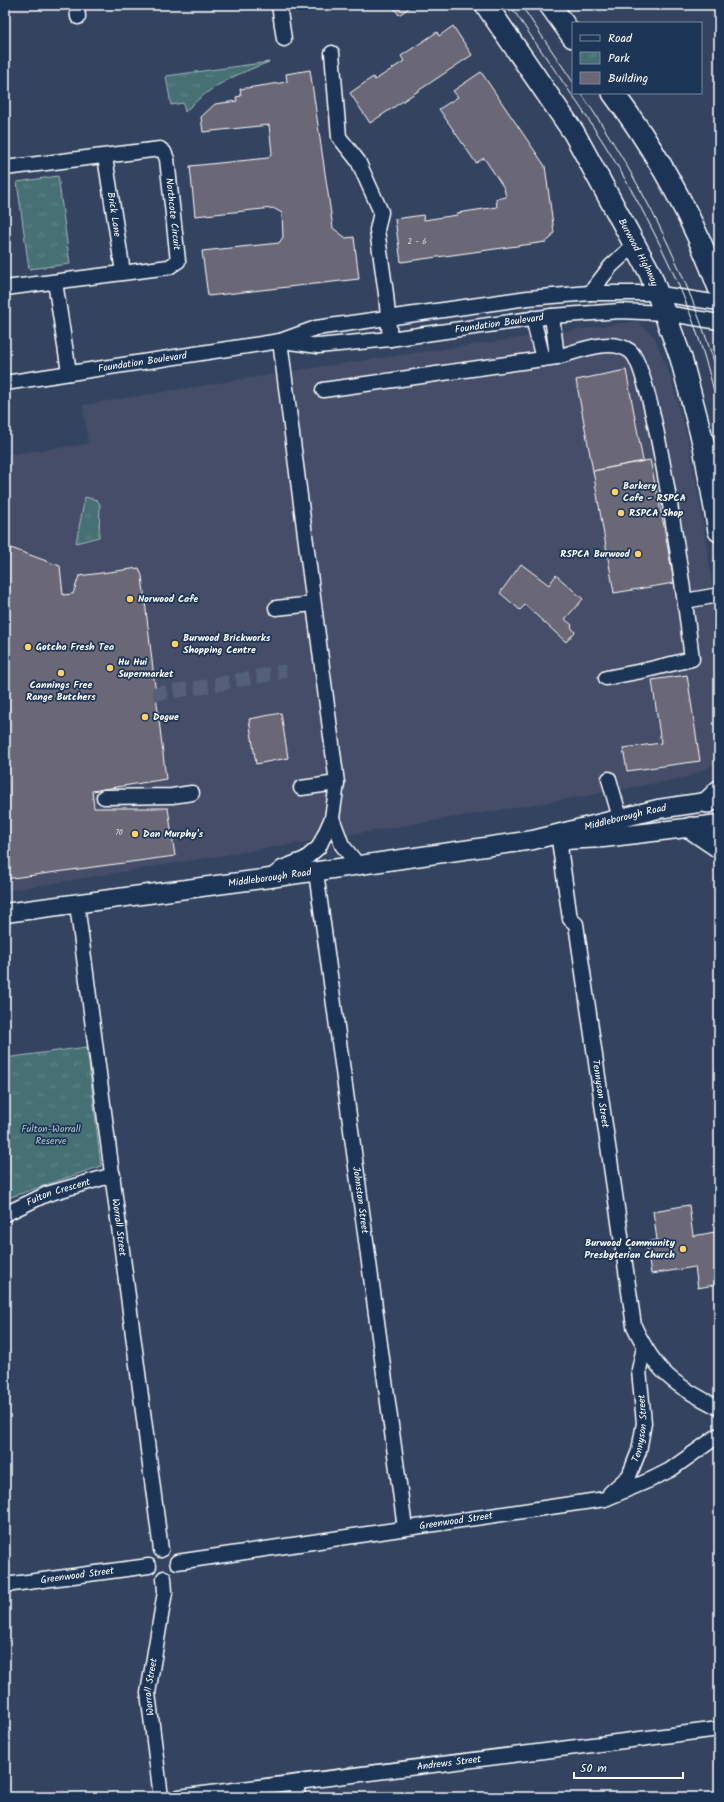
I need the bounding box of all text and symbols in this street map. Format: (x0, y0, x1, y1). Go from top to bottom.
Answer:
legend (572, 22, 702, 94)
text: Road (608, 29, 633, 48)
text: Park (608, 49, 630, 68)
text: Building (608, 69, 648, 88)
street label: Northcote Circuit (161, 177, 185, 251)
street label: Brick Lane (103, 191, 125, 238)
street label: Burwood Highway (614, 216, 662, 289)
house number: 2 - 6 (407, 235, 427, 248)
street label: Foundation Boulevard (454, 309, 546, 338)
street label: Foundation Boulevard (97, 347, 189, 377)
place label: Barkery Cafe - RSPCA (623, 478, 686, 506)
marker: Barkery Cafe - RSPCA (610, 487, 620, 497)
place label: RSPCA Shop (629, 505, 684, 521)
marker: RSPCA Shop (616, 508, 626, 518)
place label: RSPCA Burwood (560, 546, 631, 562)
marker: RSPCA Burwood (633, 549, 643, 559)
place label: Norwood Cafe (138, 591, 199, 607)
marker: Norwood Cafe (125, 594, 135, 604)
place label: Burwood Brickworks Shopping Centre (183, 630, 271, 658)
place label: Gotcha Fresh Tea (36, 639, 114, 655)
marker: Burwood Brickworks Shopping Centre (170, 639, 180, 649)
marker: Gotcha Fresh Tea (23, 642, 33, 652)
place label: Hu Hui Supermarket (118, 654, 174, 682)
marker: Hu Hui Supermarket (105, 663, 115, 673)
marker: Cannings Free Range Butchers (56, 668, 66, 678)
place label: Cannings Free Range Butchers (26, 677, 96, 705)
place label: Dogue (153, 709, 179, 725)
marker: Dogue (140, 712, 150, 722)
street label: Middleborough Road (583, 800, 668, 835)
house number: 70 (115, 826, 123, 839)
place label: Dan Murphy's (143, 826, 204, 842)
marker: Dan Murphy's (130, 829, 140, 839)
street label: Middleborough Road (227, 864, 313, 891)
street label: Tennyson Street (588, 1058, 613, 1129)
park label: Fulton-Worrall Reserve (21, 1121, 81, 1149)
street label: Johnston Street (348, 1166, 373, 1235)
street label: Fulton Crescent (24, 1174, 92, 1211)
street label: Worrall Street (107, 1197, 131, 1257)
place label: Burwood Community Presbyterian Church (585, 1235, 676, 1263)
marker: Burwood Community Presbyterian Church (678, 1244, 688, 1254)
street label: Tennyson Street (627, 1394, 652, 1465)
street label: Greenwood Street (418, 1508, 494, 1534)
street label: Greenwood Street (40, 1563, 115, 1588)
street label: Worrall Street (140, 1657, 162, 1717)
street label: Andrews Street (416, 1751, 482, 1775)
scale bar (574, 1754, 683, 1780)
text: 50 m (580, 1759, 607, 1778)

